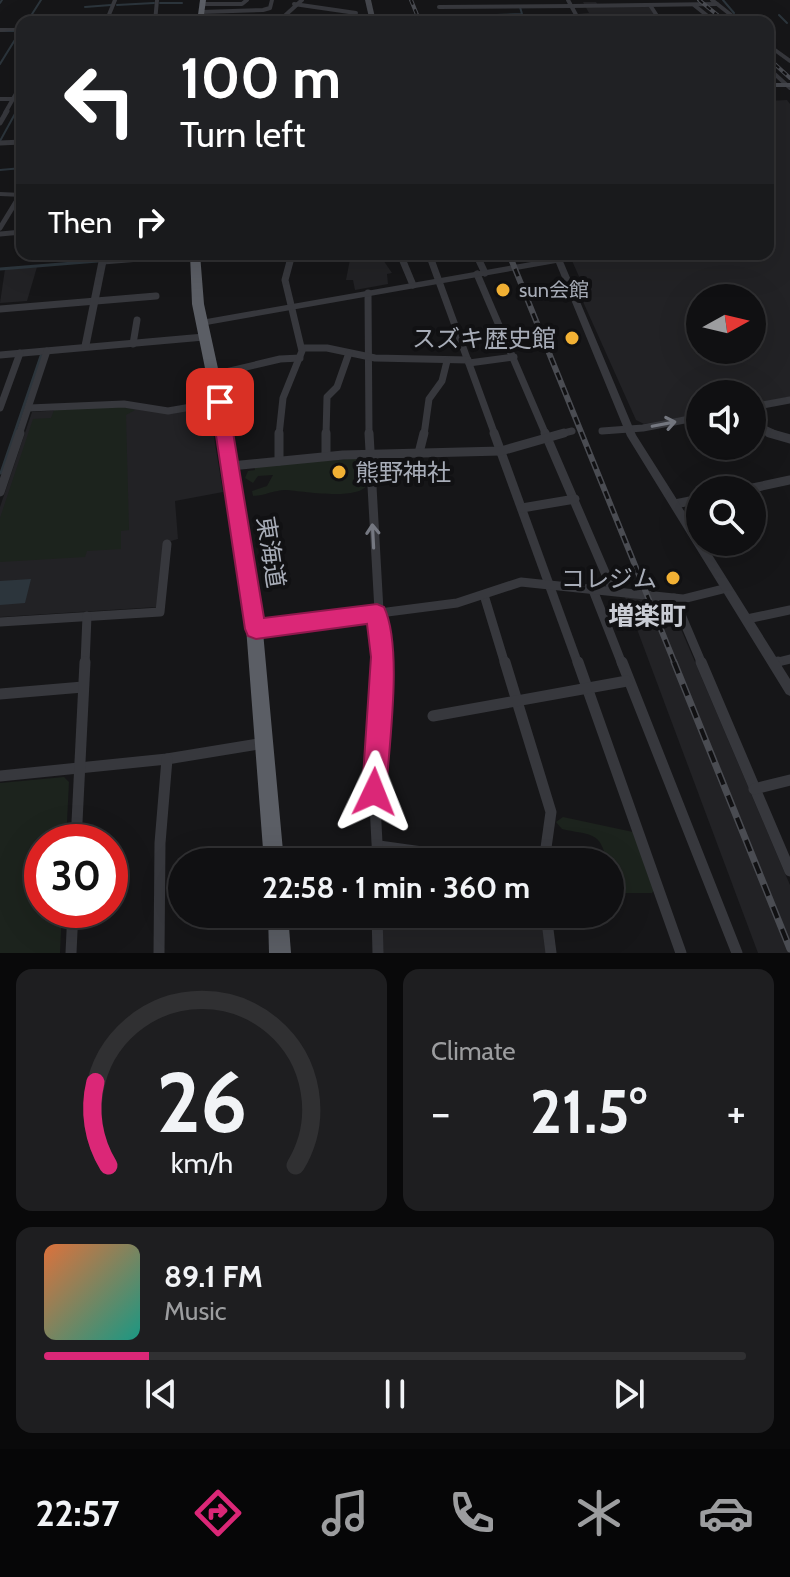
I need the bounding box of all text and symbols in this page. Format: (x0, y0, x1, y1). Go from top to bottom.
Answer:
text: 100 m (180, 44, 341, 112)
icon: left (48, 48, 152, 152)
text: Turn left (180, 112, 305, 156)
icon: right (128, 200, 172, 244)
text: Then (48, 204, 112, 241)
place label: sun会館 (519, 278, 589, 302)
marker: sun会館 (494, 281, 512, 299)
north arrow (686, 284, 766, 364)
map controls (686, 284, 766, 556)
place label: スズキ歴史館 (412, 324, 556, 353)
marker: スズキ歴史館 (563, 329, 581, 347)
pin (186, 368, 254, 436)
icon: arrive (198, 380, 242, 424)
button: sound (686, 380, 766, 460)
one-way arrow (651, 415, 677, 430)
place label: 熊野神社 (355, 458, 451, 487)
marker: 熊野神社 (330, 463, 348, 481)
button: search (686, 476, 766, 556)
street label: 東海道 (251, 514, 291, 590)
one-way arrow (365, 523, 380, 550)
place label: コレジム (561, 564, 657, 593)
marker: コレジム (664, 569, 682, 587)
district label: 増楽町 (608, 600, 686, 632)
position arrow (332, 750, 416, 834)
speed limit sign: 30 (24, 824, 128, 928)
text: 22:58 · 1 min · 360 m (262, 869, 530, 906)
text: Climate (431, 1035, 516, 1067)
text: 26 (156, 1052, 247, 1153)
text: 21.5° (530, 1075, 647, 1148)
text: − (431, 1086, 450, 1139)
text: + (727, 1086, 746, 1139)
text: km/h (170, 1145, 233, 1180)
text: 89.1 FM (164, 1258, 263, 1295)
text: Music (164, 1295, 227, 1327)
icon: previous (139, 1372, 183, 1416)
icon: pause (373, 1372, 417, 1416)
icon: next (607, 1372, 651, 1416)
icon: directions (190, 1485, 246, 1541)
icon: music (317, 1485, 373, 1541)
icon: phone (444, 1485, 500, 1541)
icon: climate (571, 1485, 627, 1541)
icon: car (698, 1485, 754, 1541)
text: 22:57 (36, 1491, 119, 1535)

